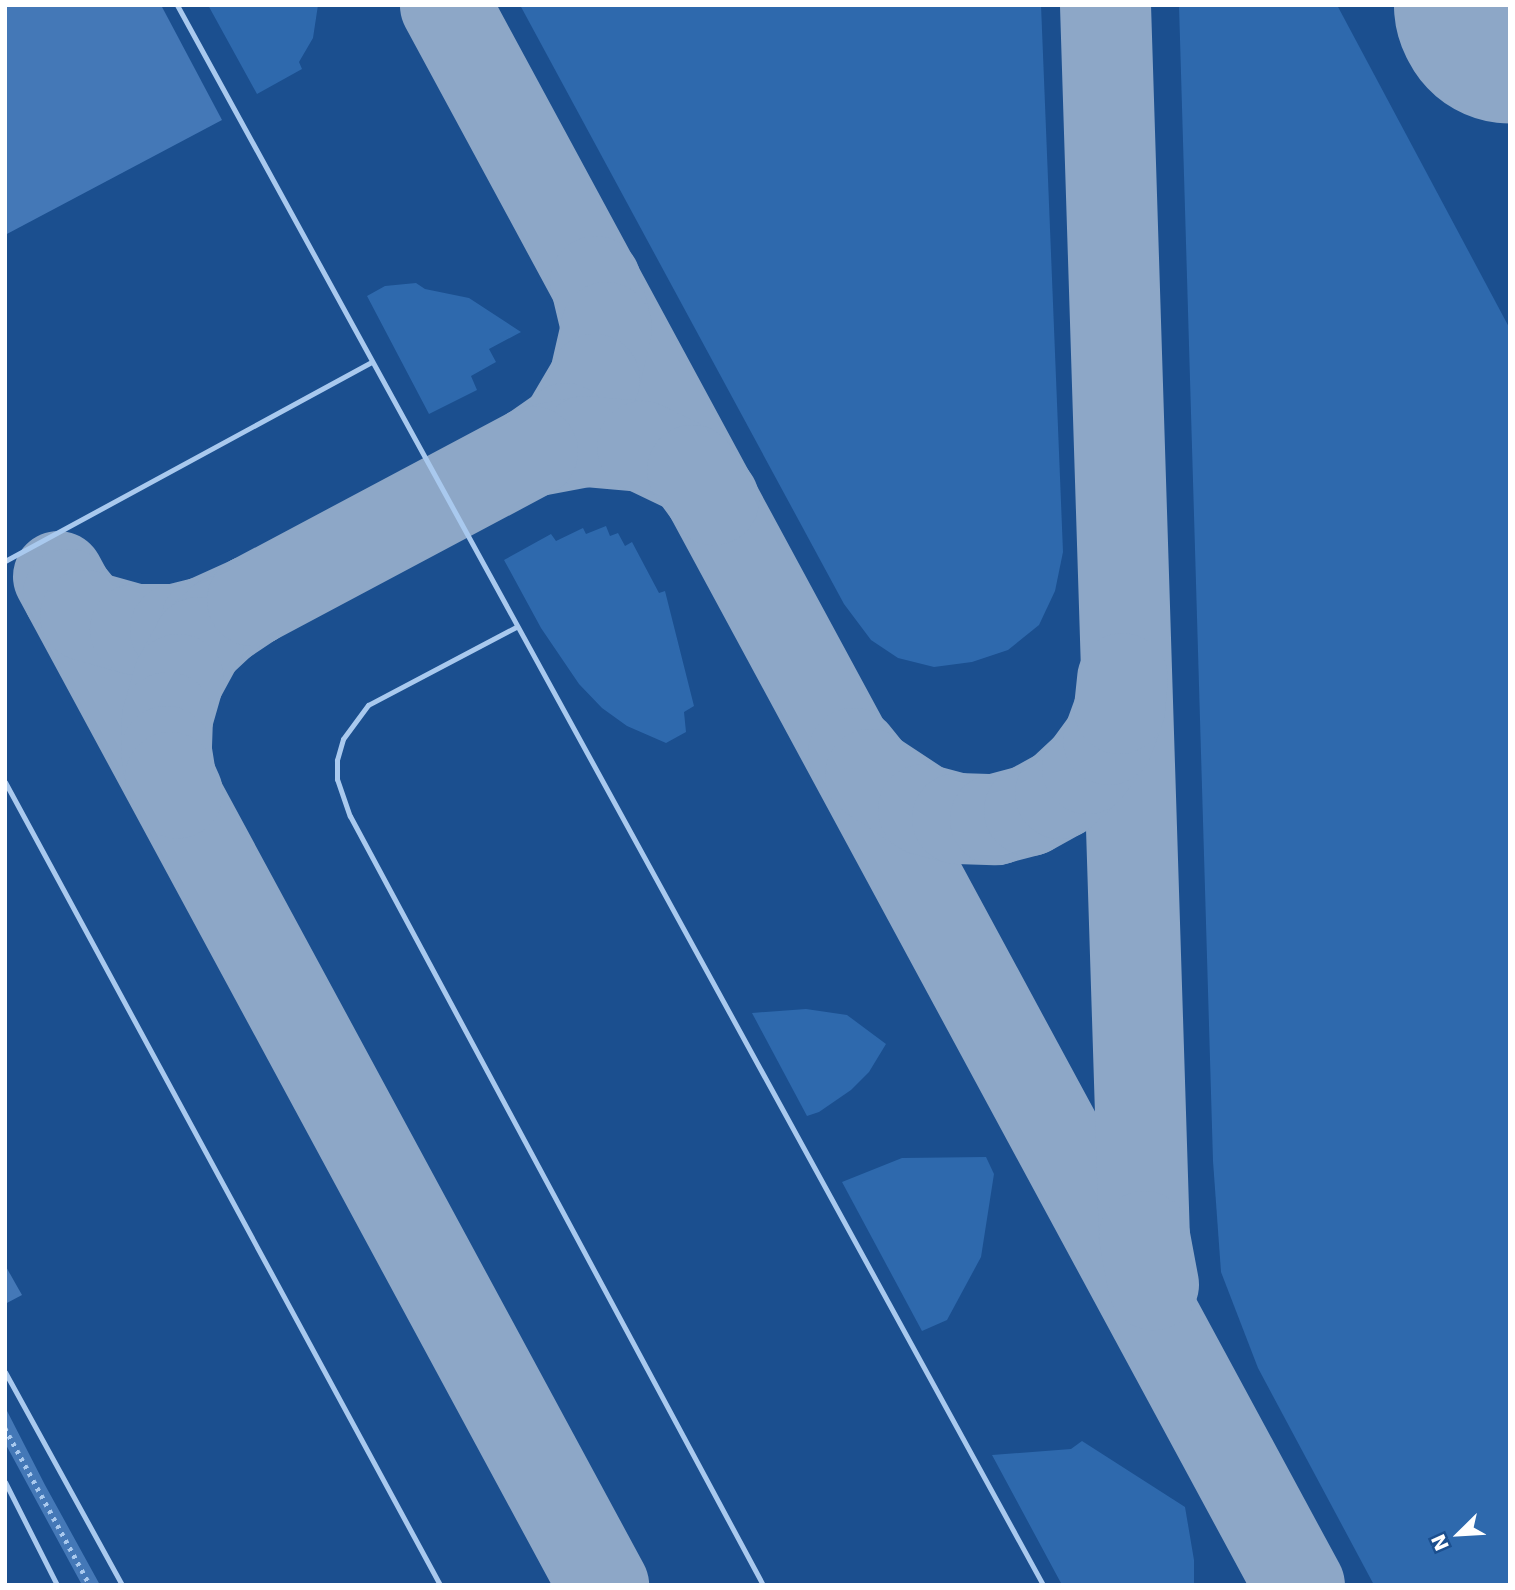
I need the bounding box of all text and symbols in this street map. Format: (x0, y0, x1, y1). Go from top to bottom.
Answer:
north arrow (1424, 1499, 1494, 1569)
text: N (1427, 1531, 1453, 1554)

